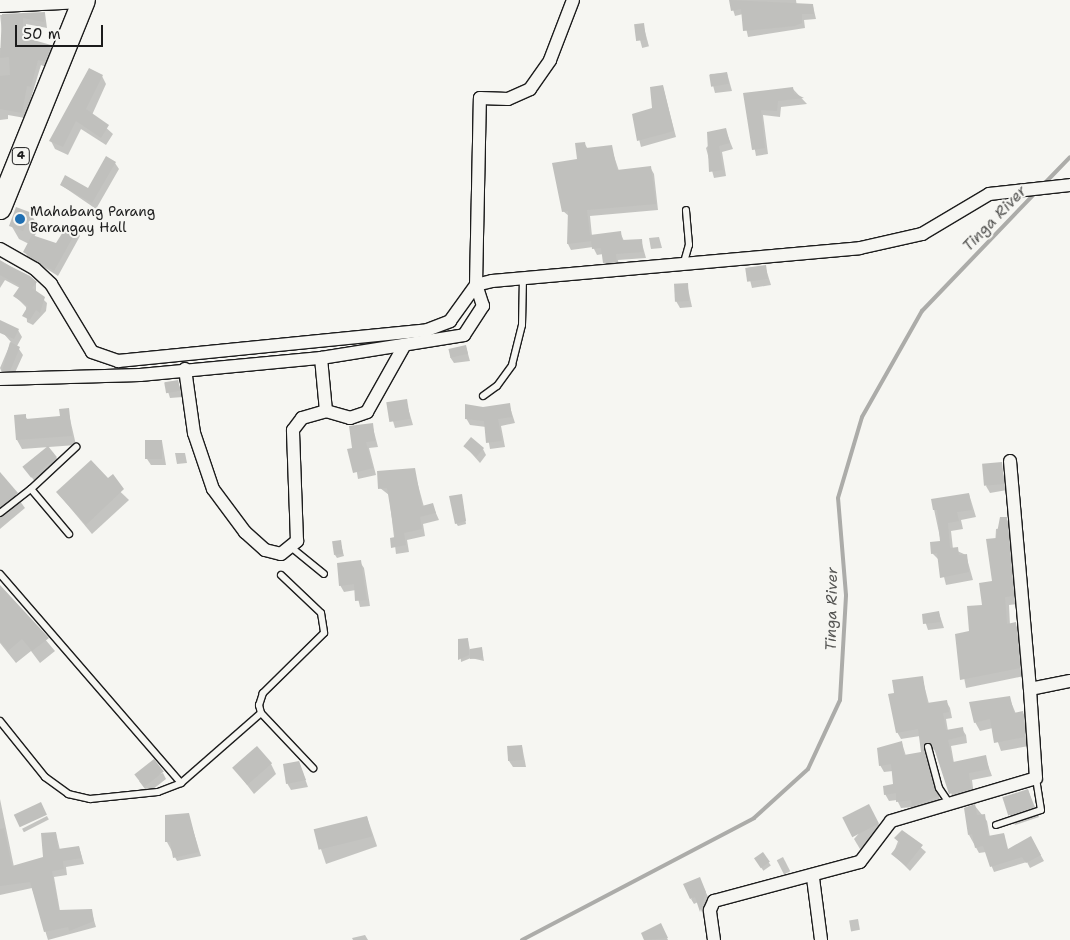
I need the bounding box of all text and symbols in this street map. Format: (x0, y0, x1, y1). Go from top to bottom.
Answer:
scale bar (18, 15, 105, 47)
text: 50 m (23, 24, 61, 44)
road number: 4 (11, 146, 31, 166)
water label: Tinga River (959, 183, 1031, 255)
place label: Mahabang Parang Barangay Hall (30, 203, 155, 236)
marker: Mahabang Parang Barangay Hall (14, 213, 26, 225)
water label: Tinga River (822, 567, 842, 651)

